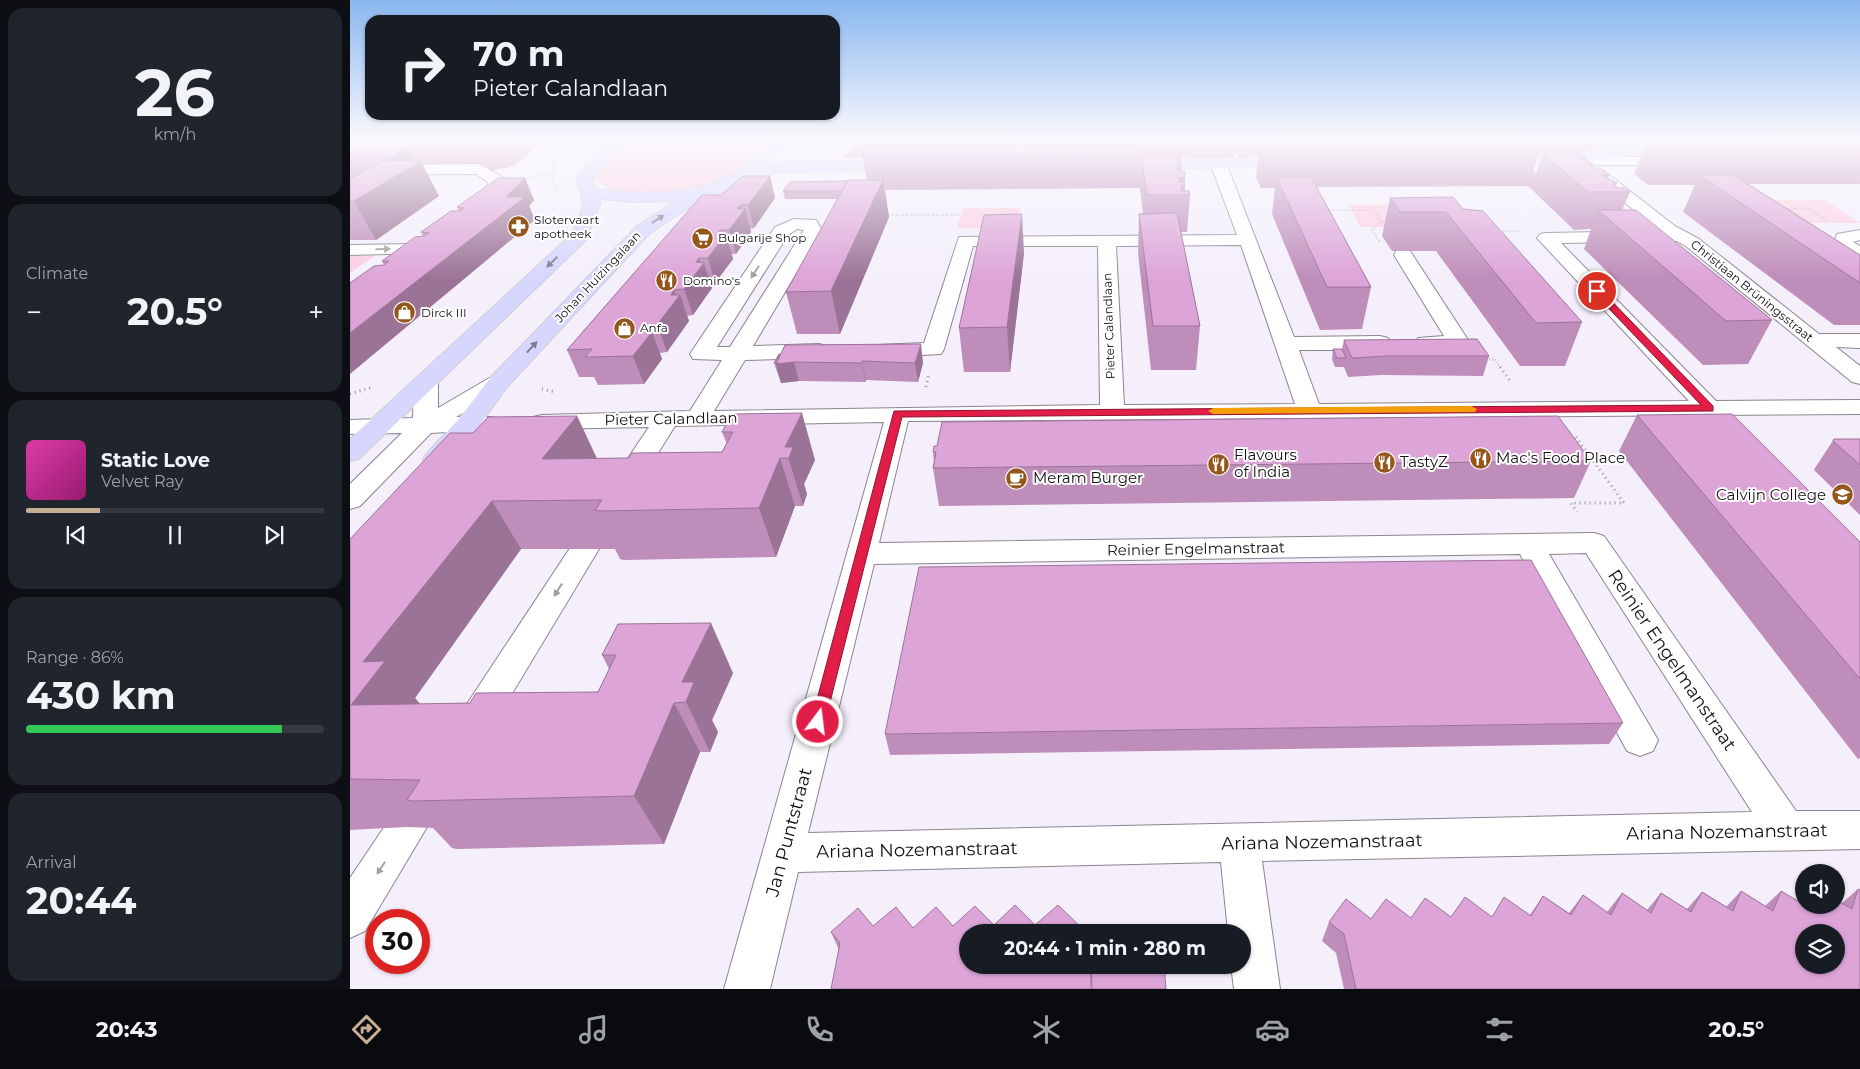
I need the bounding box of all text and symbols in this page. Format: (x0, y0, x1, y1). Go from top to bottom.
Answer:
text: 70 m (473, 32, 564, 75)
icon: right (390, 35, 455, 100)
text: 26 (135, 53, 215, 132)
text: Pieter Calandlaan (473, 75, 668, 102)
text: km/h (154, 125, 196, 144)
place label: Slotervaart apotheek (534, 212, 599, 241)
one-way arrow (652, 214, 665, 224)
pharmacy icon: Slotervaart apotheek (506, 215, 530, 239)
supermarket icon: Bulgarije Shop (690, 226, 714, 250)
street label: Johan Huizingalaan (551, 228, 644, 326)
place label: Bulgarije Shop (718, 230, 806, 245)
street label: Christiaan Brüningsstraat (1688, 236, 1817, 345)
one-way arrow (375, 245, 391, 253)
one-way arrow (547, 256, 559, 268)
text: Climate (26, 264, 88, 283)
one-way arrow (750, 265, 759, 278)
restaurant icon: Domino's (655, 269, 679, 293)
pin (1576, 270, 1618, 312)
place label: Domino's (683, 273, 740, 288)
street label: Pieter Calandlaan (1099, 273, 1118, 379)
icon: arrive (1583, 277, 1611, 305)
text: 20.5° (127, 288, 223, 335)
text: − (26, 295, 42, 329)
text: + (308, 295, 324, 329)
shop icon: Dirck III (393, 301, 417, 325)
place label: Dirck III (421, 305, 467, 320)
shop icon: Anfa (612, 316, 636, 340)
place label: Anfa (640, 320, 668, 335)
one-way arrow (526, 341, 538, 353)
street label: Pieter Calandlaan (604, 408, 738, 429)
place label: Flavours of India (1234, 445, 1297, 481)
restaurant icon: Mac's Food Place (1468, 446, 1492, 470)
place label: Mac's Food Place (1496, 448, 1625, 467)
text: Static Love (101, 449, 210, 472)
restaurant icon: TastyZ (1372, 450, 1396, 474)
restaurant icon: Flavours of India (1206, 452, 1230, 476)
place label: TastyZ (1400, 452, 1448, 471)
cafe icon: Meram Burger (1005, 466, 1029, 490)
place label: Meram Burger (1033, 468, 1143, 487)
text: Velvet Ray (101, 472, 183, 491)
school or university icon: Calvijn College (1830, 483, 1854, 507)
place label: Calvijn College (1716, 485, 1826, 504)
icon: previous (62, 521, 90, 549)
icon: pause (161, 521, 189, 549)
icon: next (260, 521, 288, 549)
street label: Reinier Engelmanstraat (1107, 537, 1285, 560)
street label: Reinier Engelmanstraat (1603, 565, 1741, 755)
one-way arrow (553, 584, 562, 597)
text: Range · 86% (26, 648, 124, 667)
text: 430 km (26, 672, 176, 719)
position arrow (791, 695, 843, 747)
street label: Jan Puntstraat (761, 765, 817, 900)
street label: Ariana Nozemanstraat (1626, 819, 1828, 845)
street label: Ariana Nozemanstraat (1221, 829, 1423, 855)
street label: Ariana Nozemanstraat (816, 837, 1018, 863)
text: Arrival (26, 853, 76, 872)
one-way arrow (376, 861, 386, 875)
map controls (1795, 864, 1845, 974)
button: sound (1795, 864, 1845, 914)
text: 20:44 (26, 877, 137, 924)
speed limit sign: 30 (365, 909, 430, 974)
button: layers (1795, 924, 1845, 974)
text: 20:44 · 1 min · 280 m (1004, 937, 1206, 960)
icon: directions (349, 1012, 384, 1047)
icon: music (576, 1012, 611, 1047)
icon: phone (802, 1012, 837, 1047)
icon: climate (1029, 1012, 1064, 1047)
icon: car (1255, 1012, 1290, 1047)
icon: filters (1482, 1012, 1517, 1047)
text: 20:43 (96, 1016, 158, 1043)
text: 20.5° (1709, 1016, 1764, 1043)

